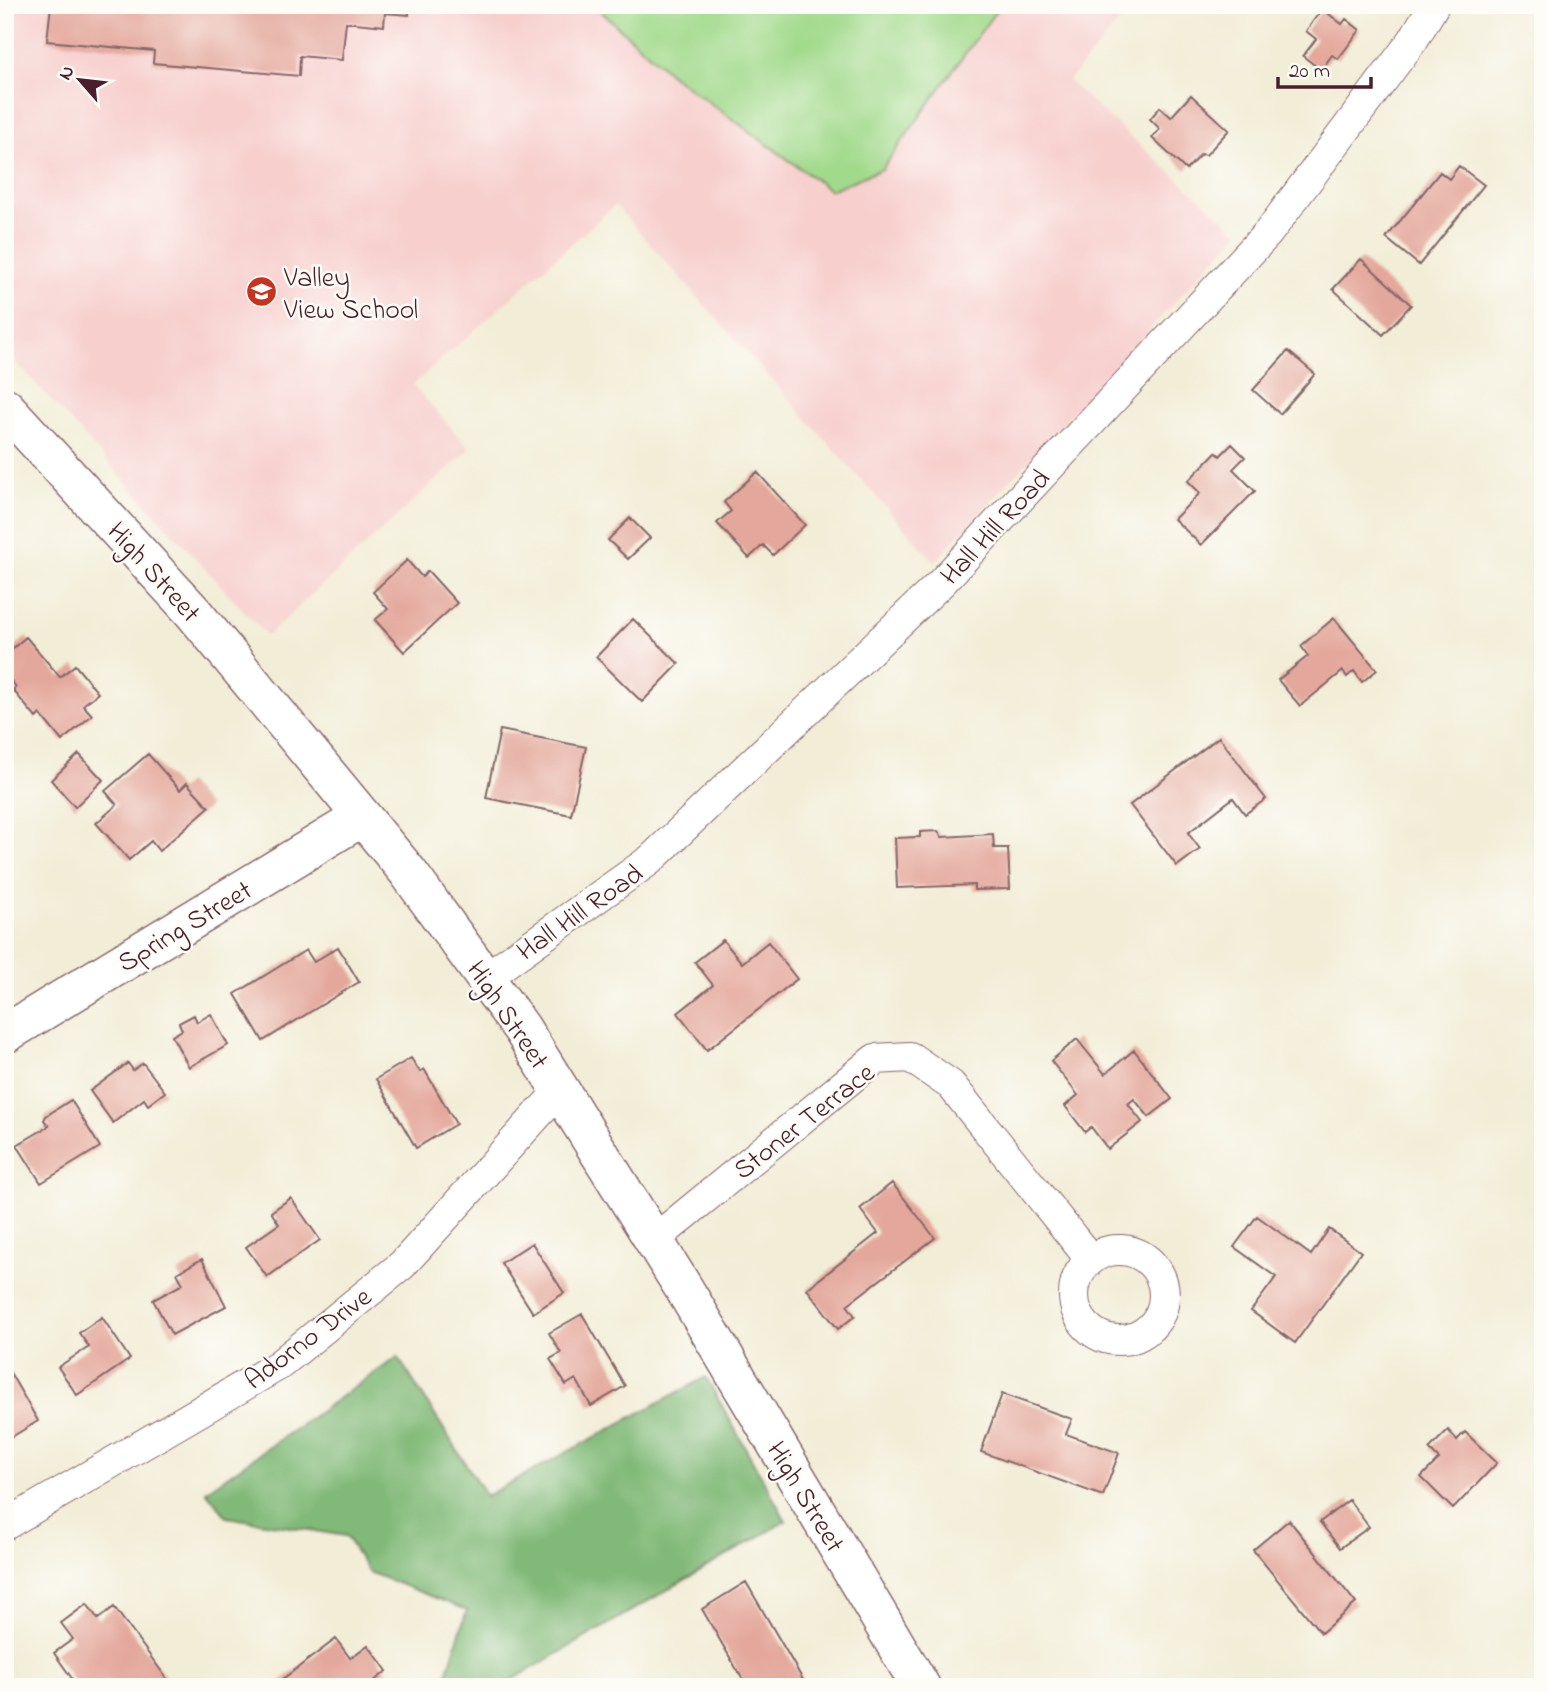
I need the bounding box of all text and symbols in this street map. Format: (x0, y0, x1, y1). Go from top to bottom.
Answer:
north arrow (46, 46, 116, 116)
scale bar (1278, 46, 1371, 90)
text: 20 m (1289, 57, 1330, 87)
text: N (52, 61, 82, 85)
place label: Valley View School (283, 259, 418, 332)
school or university icon: Valley View School (244, 275, 278, 309)
street label: Hall Hill Road (932, 461, 1062, 596)
street label: High Street (96, 514, 209, 633)
street label: Hall Hill Road (509, 855, 653, 973)
street label: Spring Street (111, 872, 261, 984)
street label: High Street (455, 953, 558, 1079)
street label: Stoner Terrace (726, 1054, 885, 1191)
street label: Adorno Drive (237, 1278, 382, 1401)
street label: High Street (755, 1434, 853, 1561)

